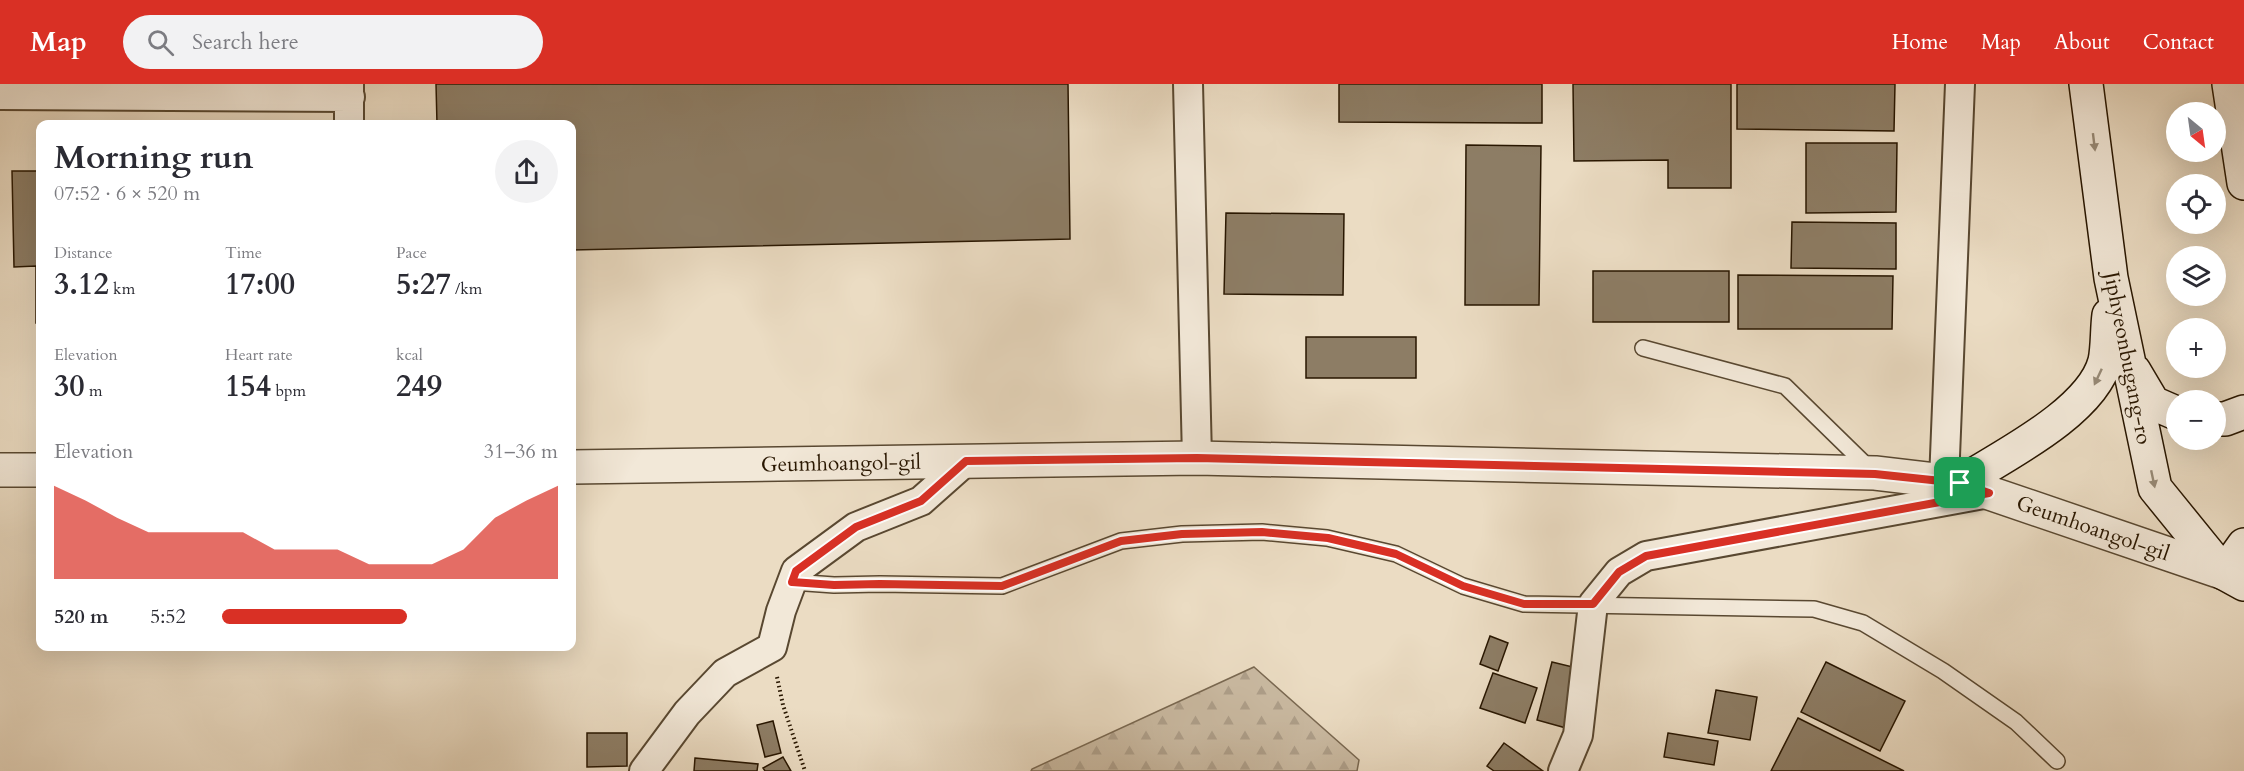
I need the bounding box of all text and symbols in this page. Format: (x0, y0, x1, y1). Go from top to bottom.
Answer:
search box (123, 15, 543, 69)
text: Map (30, 23, 87, 61)
icon: search (144, 26, 177, 59)
text: Search here (192, 27, 299, 57)
text: Home (1892, 28, 1948, 57)
text: Map (1981, 28, 2021, 57)
text: About (2054, 28, 2110, 57)
text: Contact (2143, 28, 2214, 57)
north arrow (2166, 102, 2226, 162)
map controls (2166, 102, 2226, 450)
one-way arrow (2089, 133, 2098, 152)
text: Morning run (54, 135, 254, 180)
button: share (495, 140, 558, 203)
button: locate (2166, 174, 2226, 234)
text: 07:52 · 6 × 520 m (54, 180, 200, 207)
text: Distance (54, 242, 112, 264)
text: Time (225, 242, 262, 264)
text: Pace (396, 242, 427, 264)
button: layers (2166, 246, 2226, 306)
text: 3.12 (54, 264, 109, 305)
text: 17:00 (225, 264, 295, 305)
text: 5:27 (396, 264, 451, 305)
street label: Jiphyeonbugang-ro (2096, 266, 2158, 447)
text: km (109, 278, 135, 300)
text: /km (451, 278, 482, 300)
button: + (2166, 318, 2226, 378)
text: Elevation (54, 344, 118, 366)
text: Heart rate (225, 344, 293, 366)
text: kcal (396, 344, 423, 366)
text: 30 (54, 366, 85, 407)
text: 154 (225, 366, 271, 407)
text: 249 (396, 366, 442, 407)
one-way arrow (2093, 368, 2103, 386)
text: m (85, 380, 103, 402)
text: bpm (271, 380, 306, 402)
button: − (2166, 390, 2226, 450)
text: Elevation (54, 438, 133, 465)
text: 31–36 m (484, 438, 558, 465)
street label: Geumhoangol-gil (761, 448, 921, 479)
pin (1934, 457, 1985, 508)
icon: arrive (1943, 466, 1976, 499)
one-way arrow (2149, 469, 2158, 488)
street label: Geumhoangol-gil (2012, 489, 2173, 568)
text: 520 m (54, 603, 109, 630)
text: 5:52 (150, 603, 186, 630)

